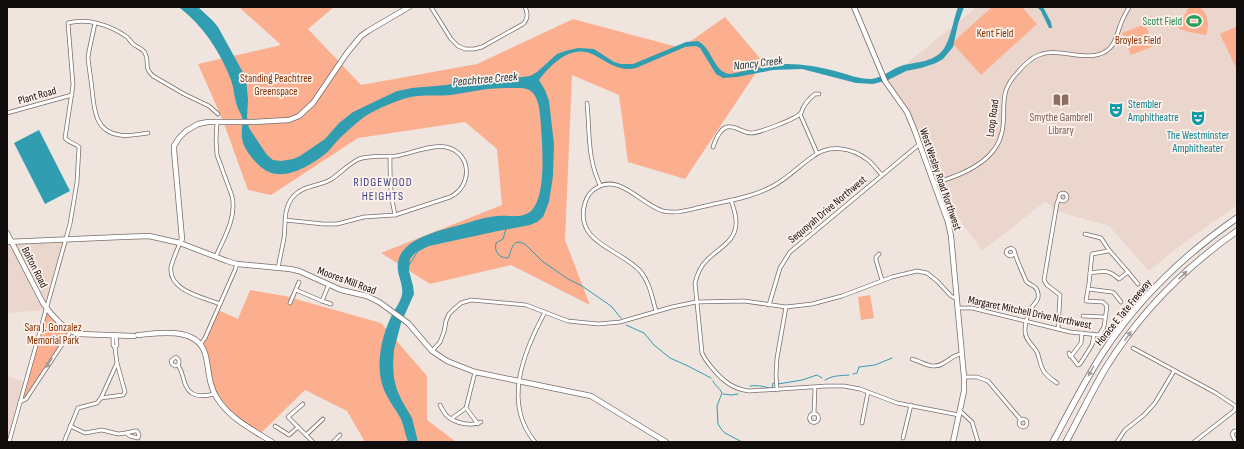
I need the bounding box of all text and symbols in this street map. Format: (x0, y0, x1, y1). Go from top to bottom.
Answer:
sports icon: Scott Field (1185, 12, 1203, 30)
place label: Scott Field (1142, 15, 1182, 28)
park label: Kent Field (977, 27, 1014, 40)
park label: Broyles Field (1115, 34, 1162, 47)
water label: Nancy Creek (733, 53, 784, 74)
water label: Peachtree Creek (452, 69, 519, 90)
park label: Standing Peachtree Greenspace (240, 72, 312, 98)
street label: Plant Road (17, 84, 58, 107)
library icon: Smythe Gambrell Library (1052, 91, 1070, 109)
street label: Loop Road (983, 98, 1002, 138)
place label: Stembler Amphitheatre (1127, 98, 1179, 124)
theatre icon: Stembler Amphitheatre (1107, 101, 1125, 119)
theatre icon: The Westminster Amphitheater (1189, 109, 1207, 127)
place label: Smythe Gambrell Library (1029, 111, 1093, 137)
street label: West Wesley Road Northwest (917, 126, 964, 233)
place label: The Westminster Amphitheater (1167, 129, 1229, 155)
street label: Sequoyah Drive Northwest (786, 173, 869, 246)
district label: RIDGEWOOD HEIGHTS (353, 175, 413, 204)
street label: Bolton Road (19, 245, 51, 290)
street label: Moores Mill Road (316, 264, 378, 297)
one-way arrow (1178, 271, 1187, 280)
street label: Horace E Tate Freeway (1093, 276, 1155, 348)
street label: Margaret Mitchell Drive Northwest (967, 293, 1094, 332)
park label: Sara J. Gonzalez Memorial Park (24, 321, 82, 347)
one-way arrow (1124, 331, 1132, 341)
one-way arrow (45, 358, 53, 368)
one-way arrow (1088, 365, 1095, 377)

